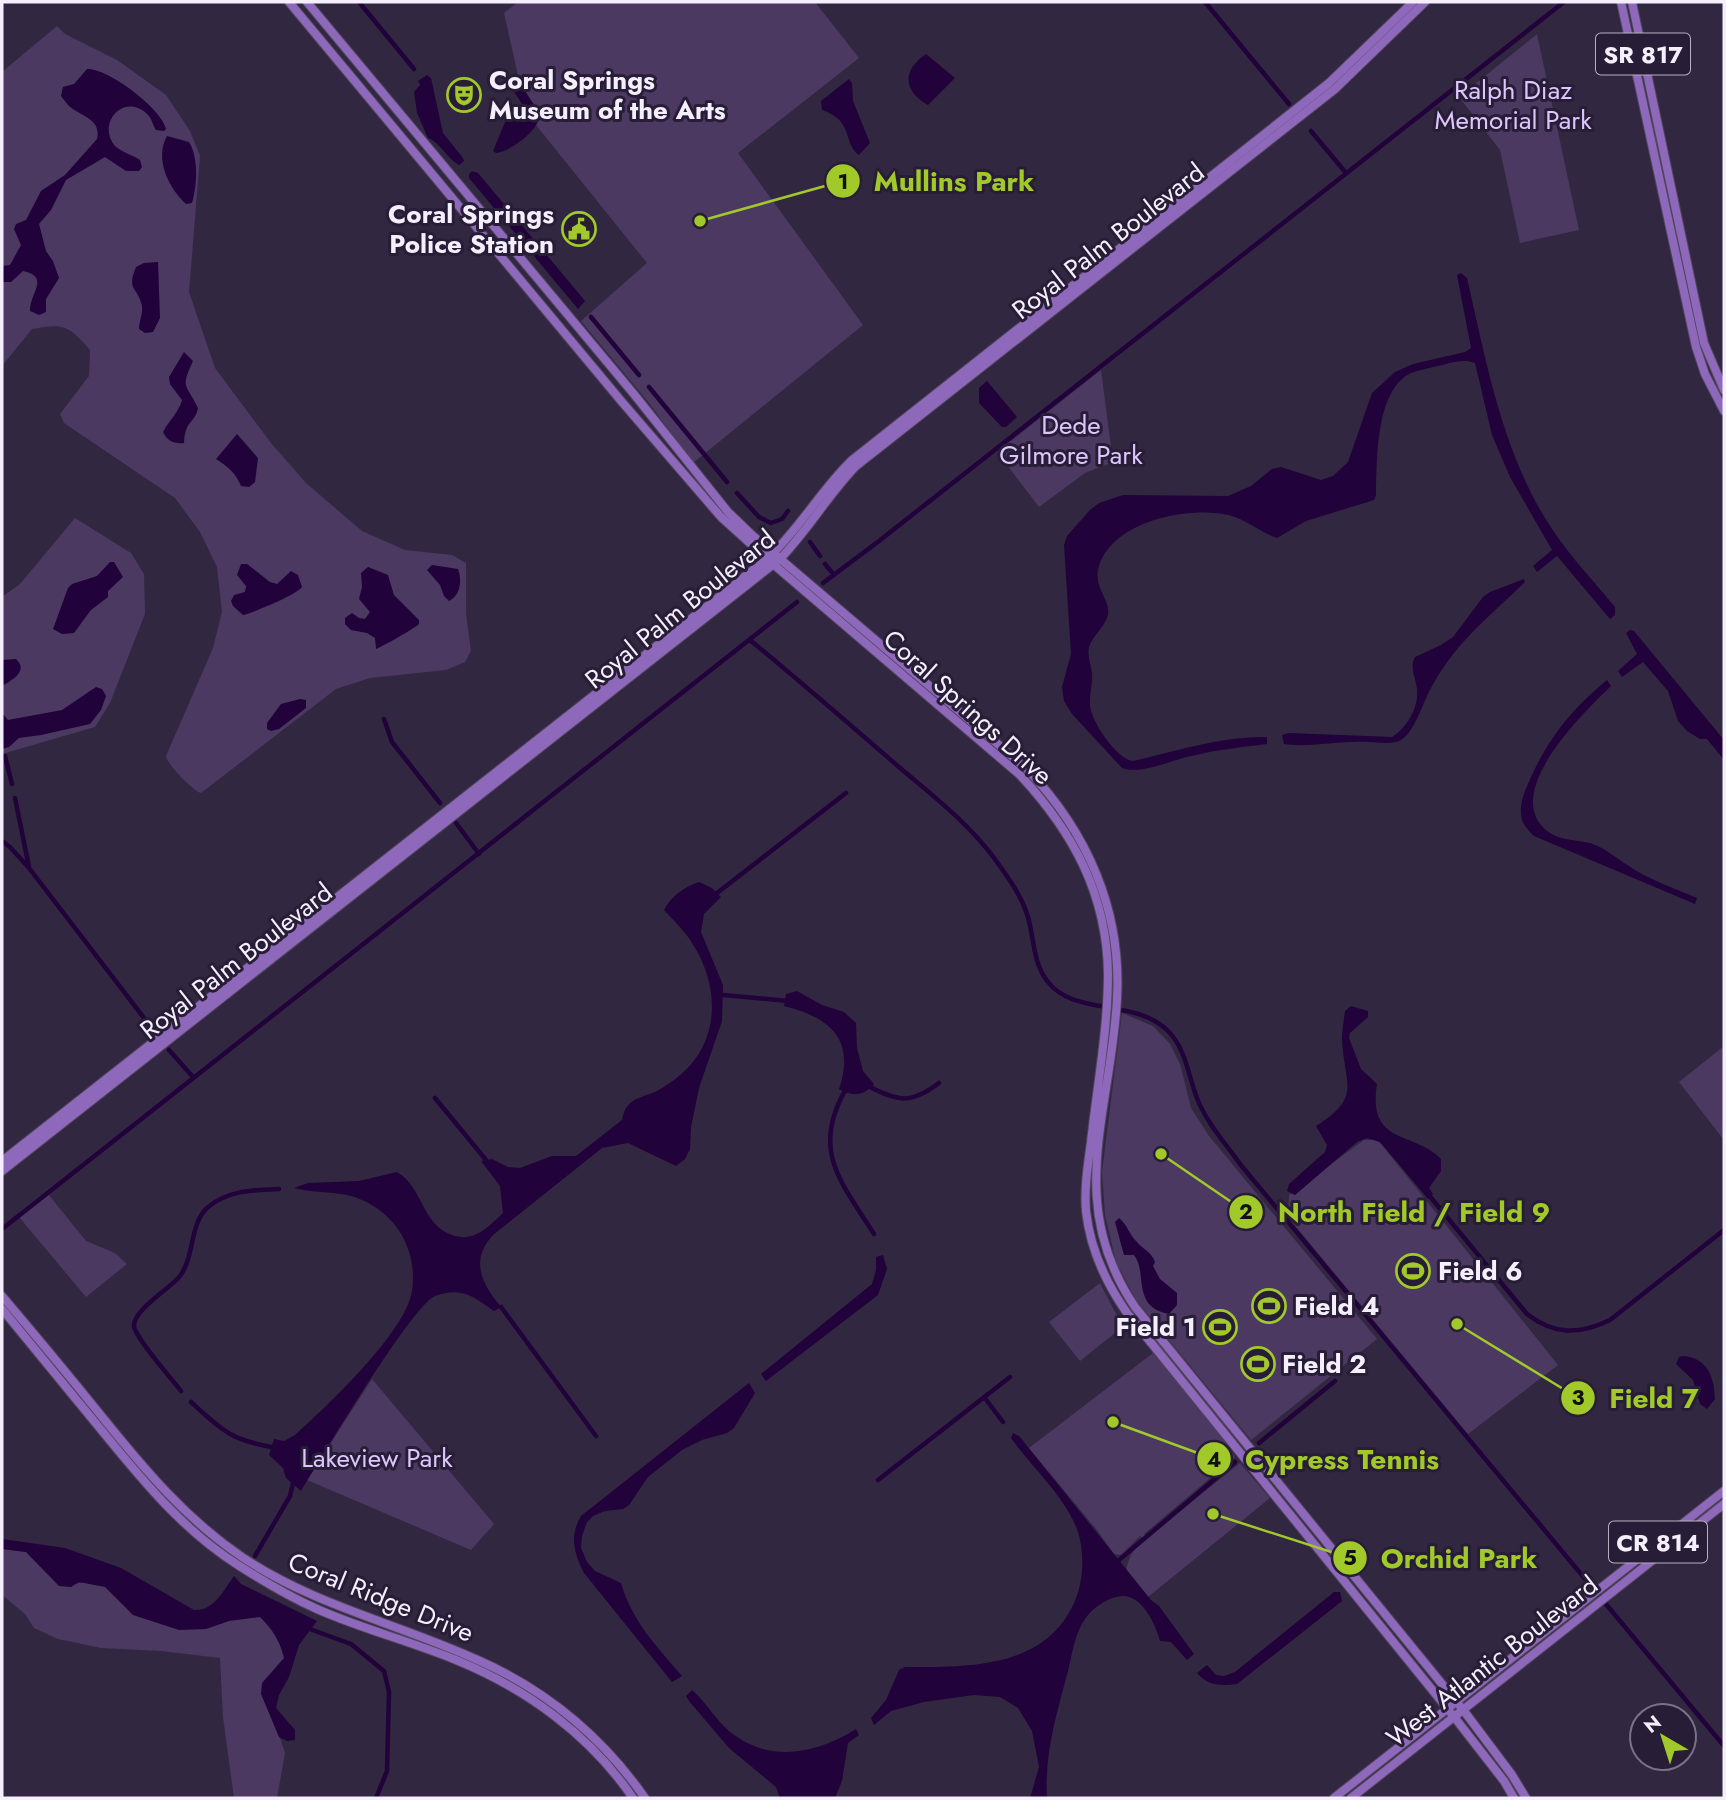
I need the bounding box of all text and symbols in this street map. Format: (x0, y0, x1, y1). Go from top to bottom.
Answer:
road number: SR 817 (1596, 34, 1690, 74)
place label: Coral Springs Museum of the Arts (489, 61, 726, 129)
park label: Ralph Diaz Memorial Park (1434, 71, 1592, 139)
theatre icon: Coral Springs Museum of the Arts (445, 76, 483, 114)
street label: Royal Palm Boulevard (1004, 154, 1212, 328)
callout: Mullins Park (825, 157, 1049, 206)
text: Mullins Park (874, 161, 1034, 202)
text: 1 (838, 167, 848, 197)
place label: Coral Springs Police Station (388, 195, 554, 263)
public building icon: Coral Springs Police Station (560, 210, 598, 248)
park label: Dede Gilmore Park (999, 406, 1143, 474)
street label: Royal Palm Boulevard (577, 520, 783, 698)
street label: Coral Springs Drive (875, 620, 1061, 794)
street label: Royal Palm Boulevard (132, 874, 340, 1048)
callout: North Field / Field 9 (1229, 1187, 1565, 1236)
text: North Field / Field 9 (1278, 1192, 1550, 1233)
text: 2 (1239, 1197, 1253, 1227)
sports icon: Field 6 (1394, 1252, 1432, 1290)
place label: Field 6 (1438, 1252, 1523, 1290)
sports icon: Field 4 (1250, 1287, 1288, 1325)
place label: Field 4 (1294, 1287, 1379, 1325)
place label: Field 1 (1115, 1308, 1196, 1346)
sports icon: Field 1 (1201, 1308, 1239, 1346)
sports icon: Field 2 (1239, 1345, 1277, 1383)
place label: Field 2 (1282, 1345, 1366, 1383)
callout: Field 7 (1560, 1373, 1713, 1422)
text: Field 7 (1609, 1378, 1699, 1419)
text: 3 (1571, 1383, 1585, 1413)
callout: Cypress Tennis (1196, 1435, 1453, 1484)
park label: Lakeview Park (301, 1439, 453, 1477)
text: Cypress Tennis (1245, 1439, 1439, 1480)
text: 4 (1207, 1445, 1221, 1475)
road number: CR 814 (1609, 1522, 1707, 1562)
callout: Orchid Park (1332, 1533, 1552, 1582)
text: Orchid Park (1381, 1538, 1537, 1579)
street label: Coral Ridge Drive (282, 1542, 480, 1652)
text: 5 (1343, 1543, 1357, 1573)
street label: West Atlantic Boulevard (1378, 1566, 1606, 1756)
north arrow (1628, 1702, 1698, 1772)
text: N (1638, 1709, 1667, 1739)

